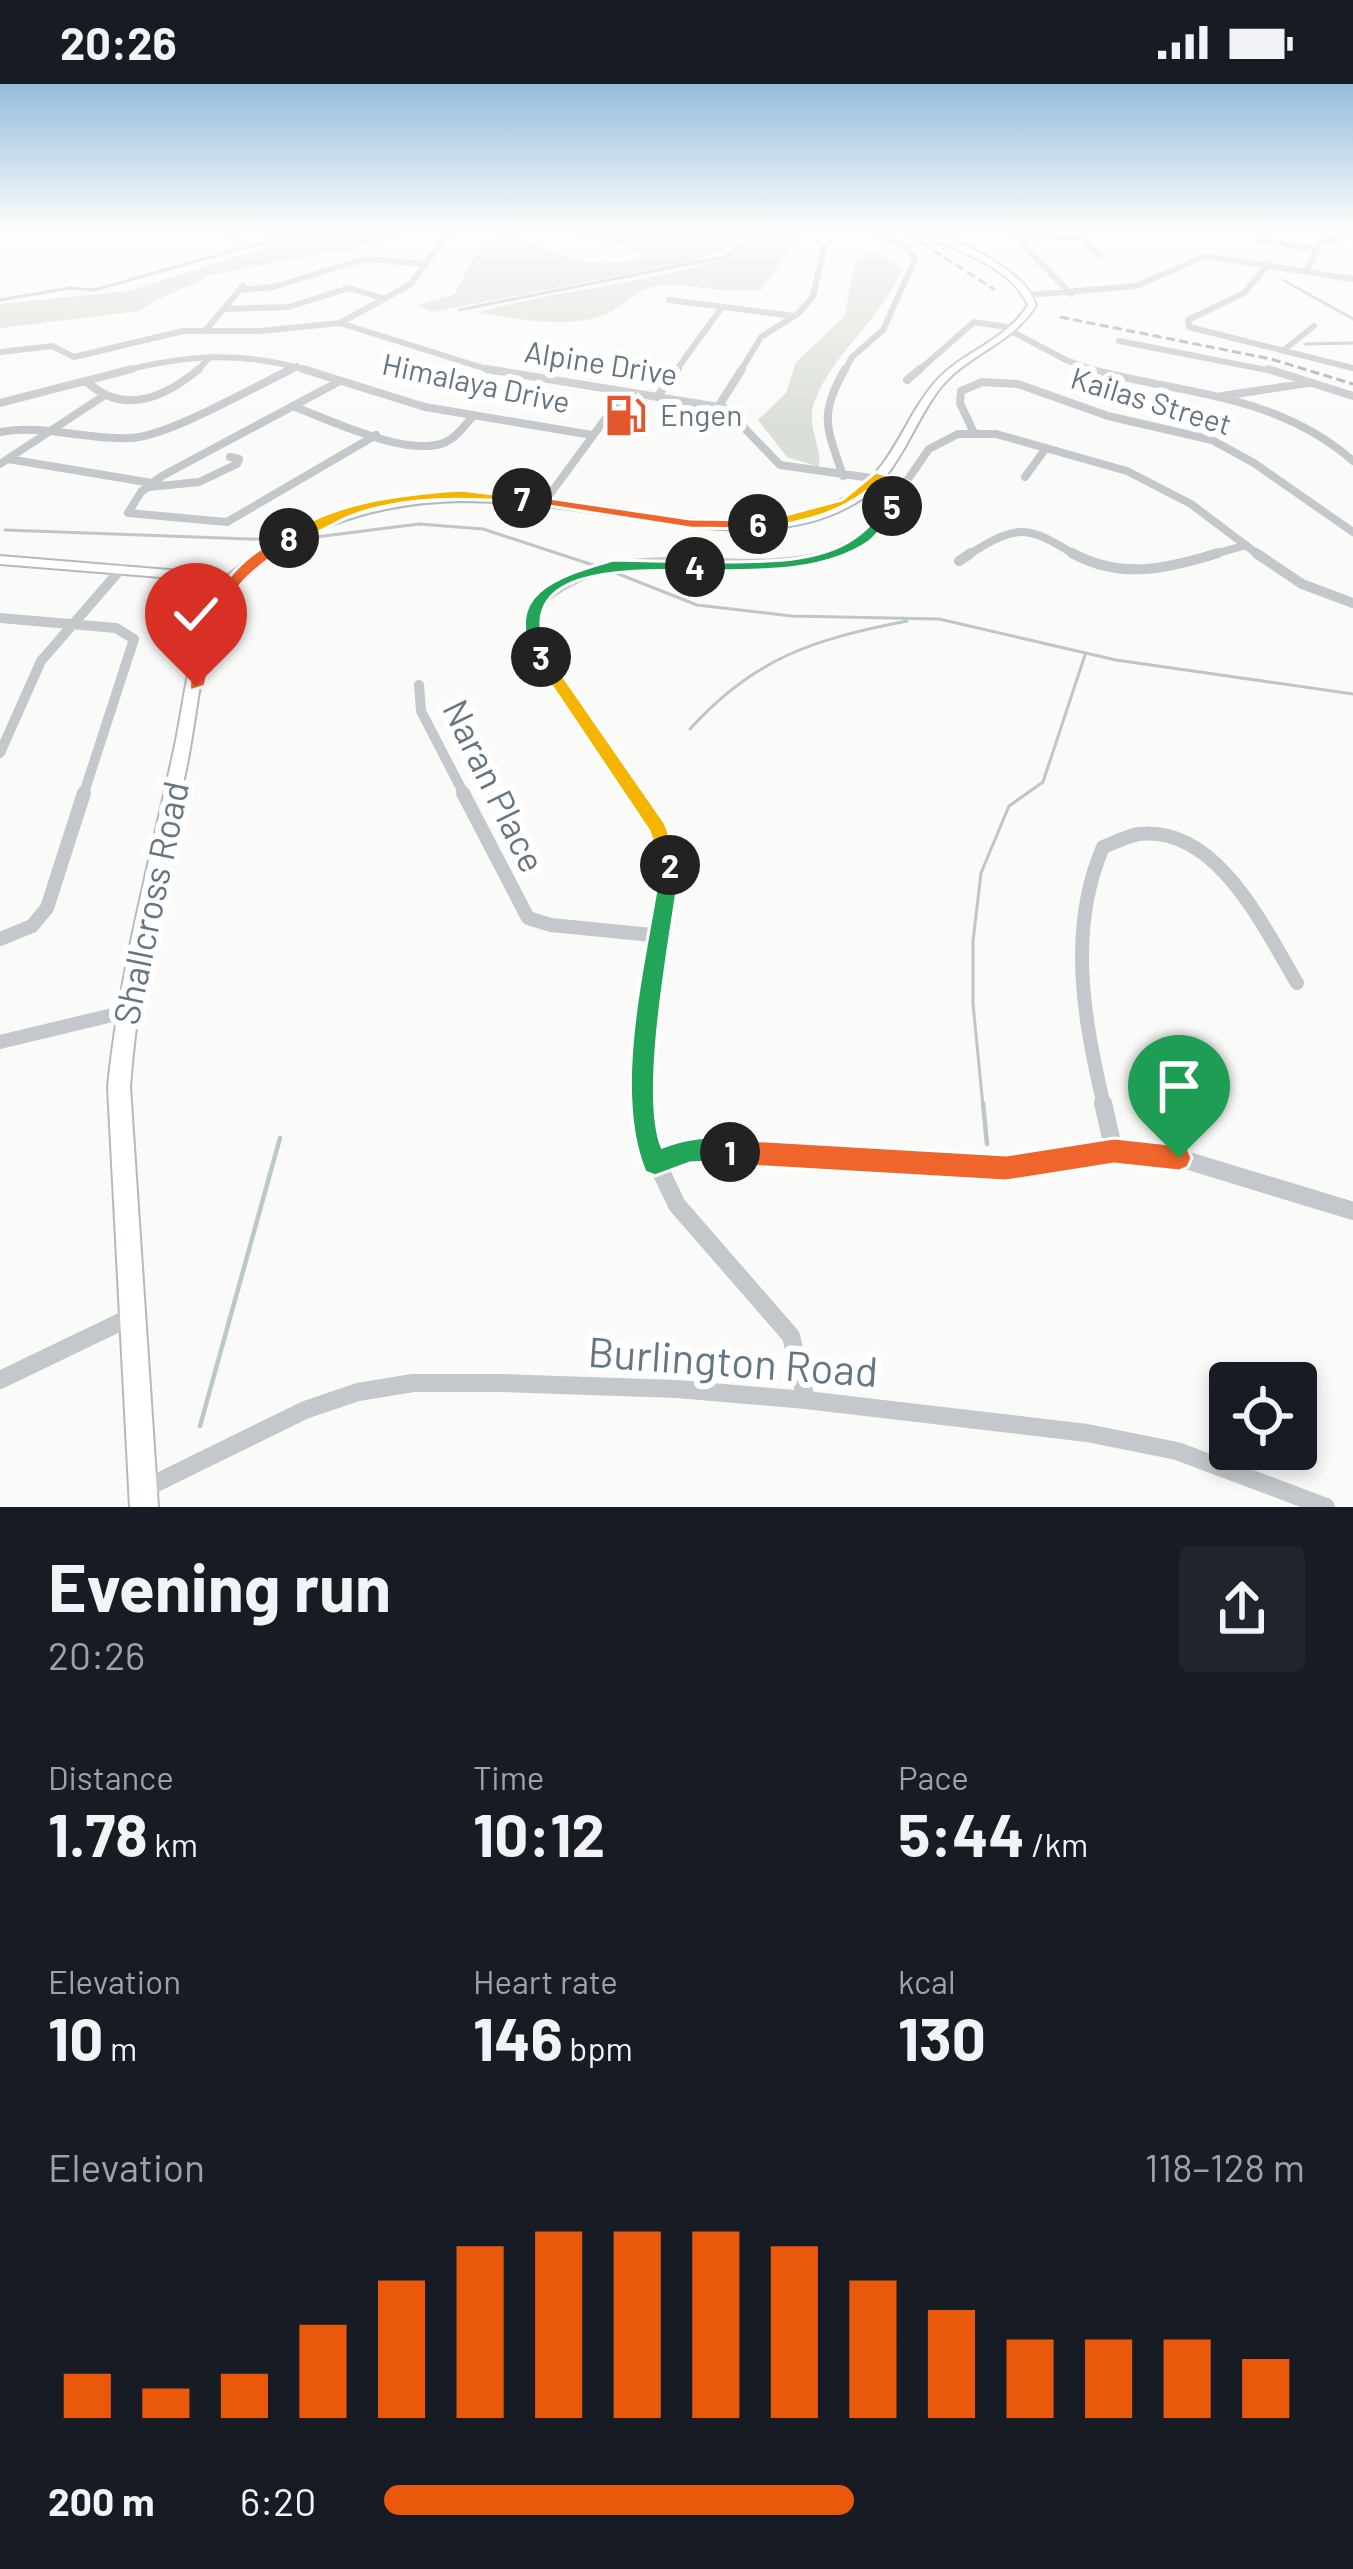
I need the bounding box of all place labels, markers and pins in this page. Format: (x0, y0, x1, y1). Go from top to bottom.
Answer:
fuel station icon: Engen (603, 393, 649, 439)
place label: Engen (660, 396, 743, 432)
pin: 7 (492, 468, 552, 528)
pin: 5 (862, 476, 922, 536)
pin: 6 (728, 494, 788, 554)
pin: 8 (259, 508, 319, 568)
pin: 4 (665, 537, 725, 597)
pin (145, 563, 247, 686)
pin: 3 (511, 627, 571, 687)
pin: 2 (640, 835, 700, 895)
pin (1128, 1035, 1230, 1158)
pin: 1 (700, 1122, 760, 1182)

